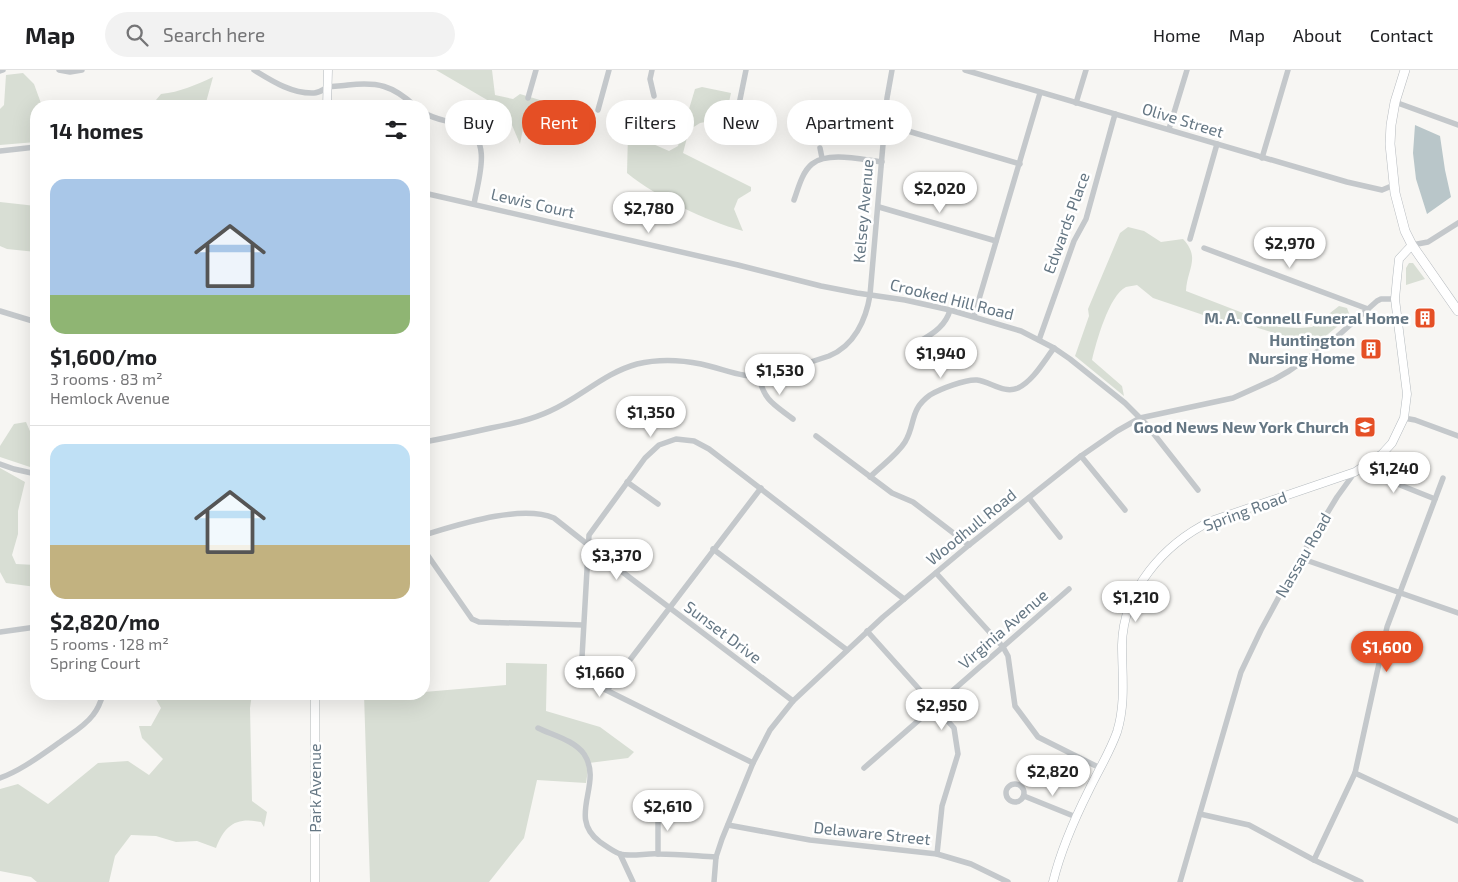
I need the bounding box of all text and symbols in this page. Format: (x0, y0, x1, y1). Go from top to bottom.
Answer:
search box (105, 12, 455, 57)
text: Map (25, 20, 75, 49)
icon: search (123, 21, 151, 49)
text: Search here (163, 23, 265, 46)
text: Home (1153, 24, 1201, 46)
text: Map (1229, 24, 1265, 46)
text: About (1293, 24, 1342, 46)
text: Contact (1370, 24, 1433, 46)
street label: Olive Street (1140, 98, 1226, 141)
chip: Buy (445, 100, 512, 145)
chip: Rent (522, 100, 596, 145)
chip: Filters (606, 100, 694, 145)
chip: New (704, 100, 777, 145)
chip: Apartment (787, 100, 912, 145)
icon: filters (382, 116, 410, 144)
text: 14 homes (50, 118, 144, 143)
street label: Kelsey Avenue (848, 158, 877, 264)
street label: Edwards Place (1038, 170, 1093, 276)
pin: $2,020 (899, 172, 981, 214)
text: $2,020 (914, 178, 966, 197)
street label: Lewis Court (489, 184, 577, 221)
pin: $2,780 (608, 191, 690, 234)
text: $2,780 (624, 198, 674, 217)
icon: home (185, 211, 275, 301)
pin: $2,970 (1249, 226, 1331, 269)
text: $2,970 (1265, 233, 1315, 252)
street label: Crooked Hill Road (888, 274, 1016, 323)
building icon: M. A. Connell Funeral Home (1413, 306, 1437, 330)
place label: M. A. Connell Funeral Home (1204, 308, 1409, 327)
place label: Huntington Nursing Home (1248, 330, 1355, 367)
pin: $1,940 (900, 336, 982, 379)
building icon: Huntington Nursing Home (1359, 337, 1383, 361)
text: $1,940 (916, 343, 966, 362)
text: $1,600/mo (50, 344, 157, 369)
pin: $1,530 (739, 354, 821, 396)
text: $1,530 (756, 360, 804, 379)
text: 3 rooms · 83 m² (50, 369, 163, 388)
text: Hemlock Avenue (50, 388, 170, 407)
pin: $1,350 (610, 396, 692, 438)
text: $1,350 (627, 402, 675, 421)
school or university icon: Good News New York Church (1353, 415, 1377, 439)
place label: Good News New York Church (1134, 417, 1349, 436)
pin: $1,240 (1353, 452, 1435, 494)
text: $1,240 (1369, 458, 1419, 477)
icon: home (185, 477, 275, 567)
street label: Woodhull Road (922, 485, 1019, 569)
street label: Spring Road (1201, 487, 1289, 534)
street label: Nassau Road (1271, 509, 1334, 600)
pin: $3,370 (576, 538, 658, 581)
text: $3,370 (592, 545, 642, 564)
pin: $1,210 (1095, 580, 1177, 623)
street label: Virginia Avenue (954, 585, 1051, 672)
text: $1,210 (1113, 587, 1159, 606)
street label: Sunset Drive (681, 596, 766, 667)
text: $2,820/mo (50, 609, 160, 634)
pin: $1,600 (1346, 630, 1428, 673)
text: 5 rooms · 128 m² (50, 634, 169, 653)
text: $1,600 (1362, 637, 1412, 656)
text: Spring Court (50, 653, 140, 672)
pin: $1,660 (559, 656, 641, 698)
text: $1,660 (575, 662, 625, 681)
pin: $2,950 (901, 688, 983, 731)
text: $2,950 (917, 695, 967, 714)
street label: Park Avenue (305, 743, 324, 833)
pin: $2,820 (1012, 754, 1094, 797)
text: $2,820 (1027, 761, 1079, 780)
pin: $2,610 (627, 790, 709, 832)
text: $2,610 (644, 796, 692, 815)
street label: Delaware Street (813, 817, 931, 848)

